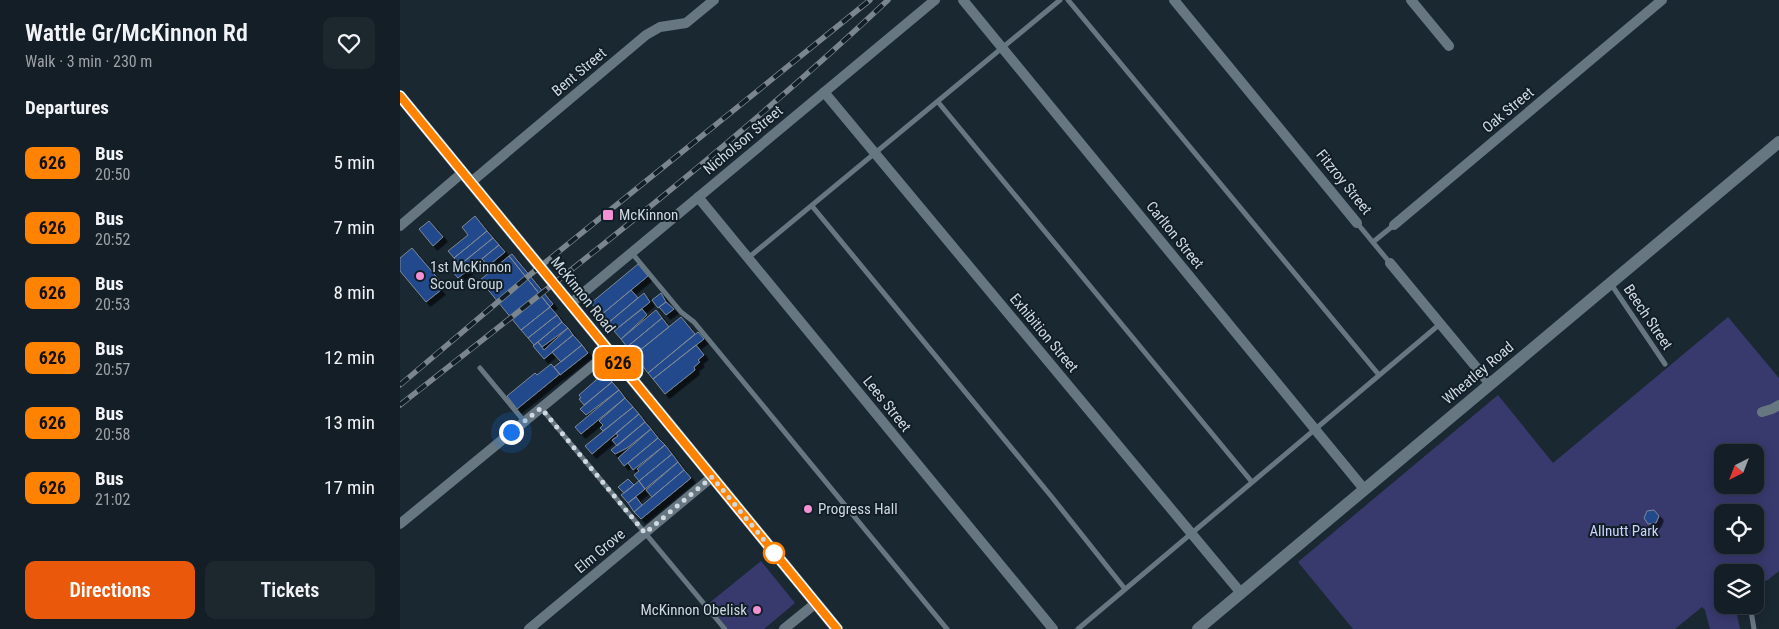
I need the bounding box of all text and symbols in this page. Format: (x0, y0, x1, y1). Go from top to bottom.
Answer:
button: heart (323, 17, 375, 69)
text: Wattle Gr/McKinnon Rd (25, 19, 248, 47)
street label: Bent Street (548, 44, 610, 100)
text: Walk · 3 min · 230 m (25, 52, 152, 71)
street label: Oak Street (1479, 83, 1537, 137)
text: Departures (25, 96, 109, 119)
street label: Nicholson Street (700, 102, 786, 178)
text: Bus (95, 142, 124, 165)
street label: Fitzroy Street (1312, 146, 1376, 218)
text: 5 min (333, 151, 375, 174)
text: 626 (39, 152, 66, 173)
text: 20:50 (95, 165, 130, 184)
street label: Carlton Street (1142, 198, 1208, 272)
place label: McKinnon (619, 206, 678, 224)
text: Bus (95, 207, 124, 230)
marker: McKinnon (601, 208, 615, 222)
text: 7 min (333, 216, 375, 239)
text: 626 (39, 217, 66, 238)
text: 20:52 (95, 230, 130, 249)
street label: McKinnon Road (547, 253, 619, 337)
place label: 1st McKinnon Scout Group (430, 258, 511, 293)
marker: 1st McKinnon Scout Group (414, 270, 426, 282)
text: Bus (95, 272, 124, 295)
text: 8 min (333, 281, 375, 304)
street label: Beech Street (1620, 281, 1676, 353)
text: 626 (39, 282, 66, 303)
street label: Exhibition Street (1006, 290, 1082, 376)
text: 20:53 (95, 295, 130, 314)
text: Bus (95, 337, 124, 360)
street label: Wheatley Road (1439, 338, 1517, 408)
text: 12 min (324, 346, 375, 369)
text: 626 (39, 347, 66, 368)
line badge: 626 (589, 347, 647, 379)
text: 626 (604, 352, 632, 373)
text: 20:57 (95, 360, 130, 379)
street label: Lees Street (859, 372, 915, 436)
text: Bus (95, 402, 124, 425)
text: 13 min (324, 411, 375, 434)
text: 626 (39, 412, 66, 433)
your location (499, 420, 524, 445)
text: 20:58 (95, 425, 130, 444)
north arrow (1714, 444, 1764, 494)
map controls (1714, 444, 1764, 614)
text: Bus (95, 467, 124, 490)
text: 17 min (324, 476, 375, 499)
text: 626 (39, 477, 66, 498)
text: 21:02 (95, 490, 130, 509)
place label: Progress Hall (818, 500, 898, 518)
marker: Progress Hall (802, 503, 814, 515)
button: locate (1714, 504, 1764, 554)
park label: Allnutt Park (1589, 522, 1659, 540)
street label: Elm Grove (571, 525, 629, 577)
unlabelled marker (763, 542, 785, 564)
button: Directions (25, 561, 195, 619)
button: Tickets (205, 561, 375, 619)
button: layers (1714, 564, 1764, 614)
place label: McKinnon Obelisk (640, 601, 747, 619)
marker: McKinnon Obelisk (751, 604, 763, 616)

